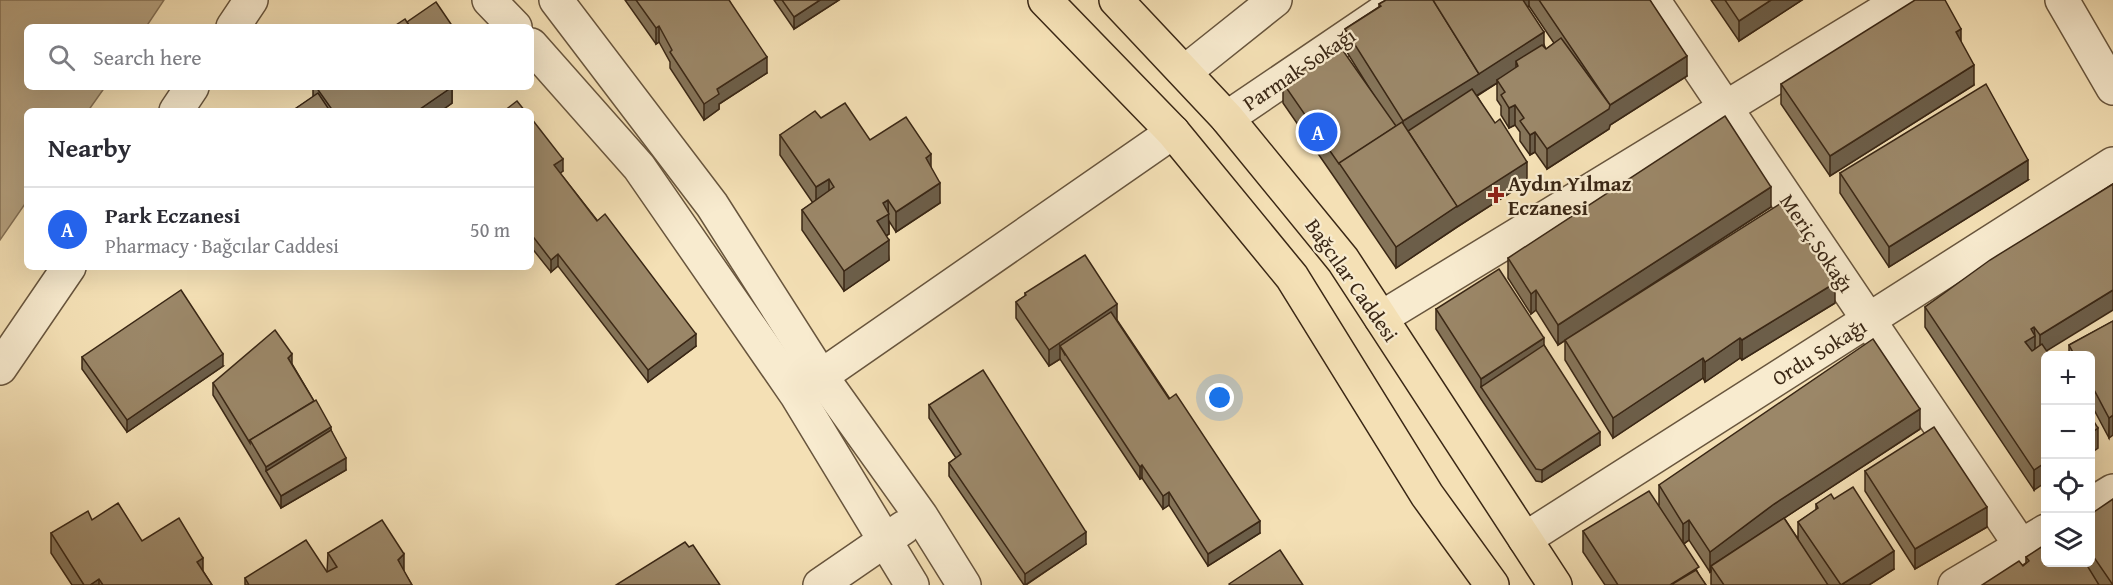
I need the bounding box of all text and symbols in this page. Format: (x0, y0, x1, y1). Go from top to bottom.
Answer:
street label: Parmak Sokağı (1236, 20, 1362, 118)
search box (24, 24, 534, 90)
icon: search (45, 41, 78, 74)
text: Search here (93, 41, 202, 73)
pin: A (1298, 110, 1338, 154)
text: Nearby (48, 128, 131, 167)
place label: Aydın Yılmaz Eczanesi (1508, 168, 1632, 223)
street label: Meriç Sokağı (1772, 187, 1862, 299)
marker: Aydın Yılmaz Eczanesi (1489, 188, 1503, 202)
text: Park Eczanesi (105, 199, 240, 231)
street label: Bağcılar Caddesi (1298, 212, 1406, 348)
text: A (61, 215, 74, 244)
text: 50 m (470, 215, 510, 244)
text: Pharmacy · Bağcılar Caddesi (105, 231, 339, 260)
street label: Ordu Sokağı (1766, 311, 1872, 393)
map controls (2041, 351, 2095, 567)
button: + (2041, 351, 2095, 405)
your location (1205, 383, 1234, 412)
button: − (2041, 405, 2095, 459)
button: locate (2041, 459, 2095, 513)
button: layers (2041, 513, 2095, 567)

